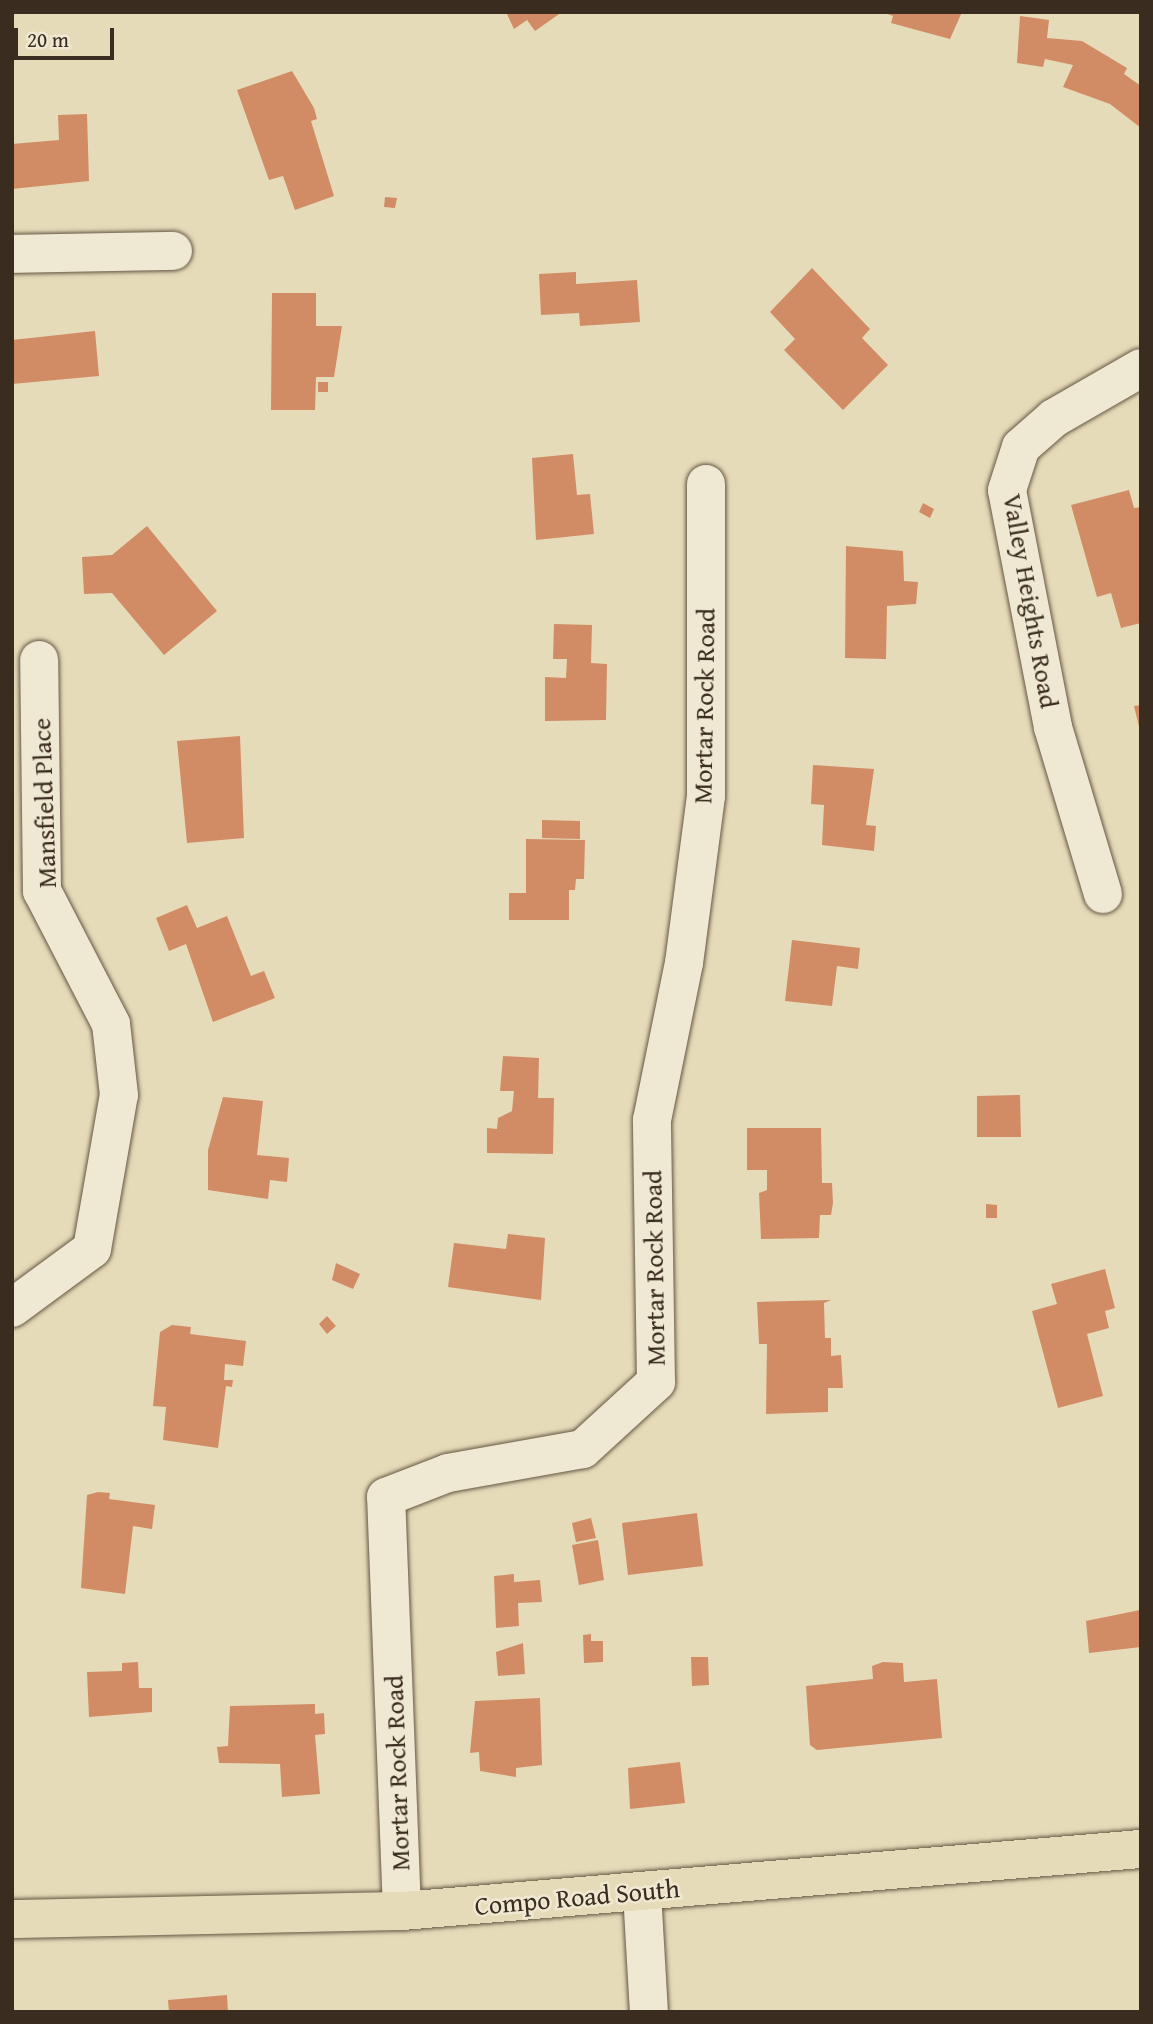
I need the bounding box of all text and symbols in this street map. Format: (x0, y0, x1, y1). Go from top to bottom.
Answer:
scale bar (18, 14, 117, 58)
text: 20 m (27, 24, 69, 55)
street label: Valley Heights Road (997, 491, 1065, 711)
street label: Mortar Rock Road (687, 608, 721, 804)
street label: Mansfield Place (25, 717, 63, 889)
street label: Mortar Rock Road (637, 1170, 671, 1366)
street label: Mortar Rock Road (378, 1675, 416, 1871)
street label: Compo Road South (473, 1873, 681, 1921)

